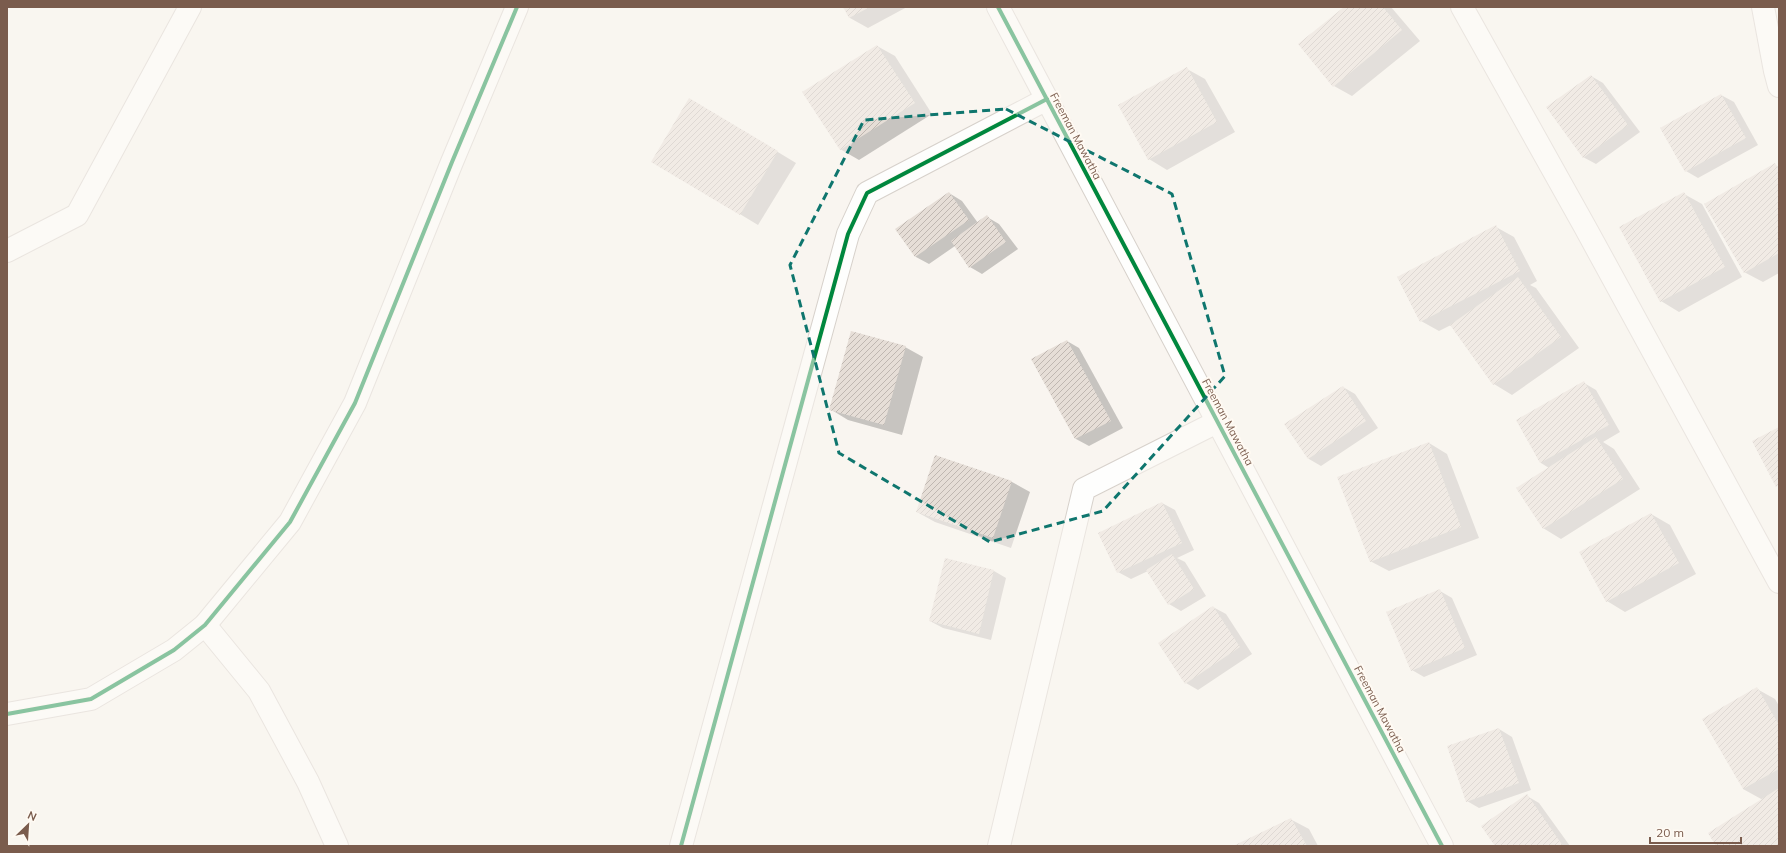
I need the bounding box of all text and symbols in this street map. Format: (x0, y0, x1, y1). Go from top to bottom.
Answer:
street label: Freeman Mawatha (1047, 90, 1105, 182)
street label: Freeman Mawatha (1199, 376, 1257, 468)
street label: Freeman Mawatha (1351, 663, 1409, 755)
north arrow (8, 805, 48, 845)
text: N (26, 808, 39, 824)
scale bar (1650, 819, 1741, 845)
text: 20 m (1656, 825, 1684, 840)

